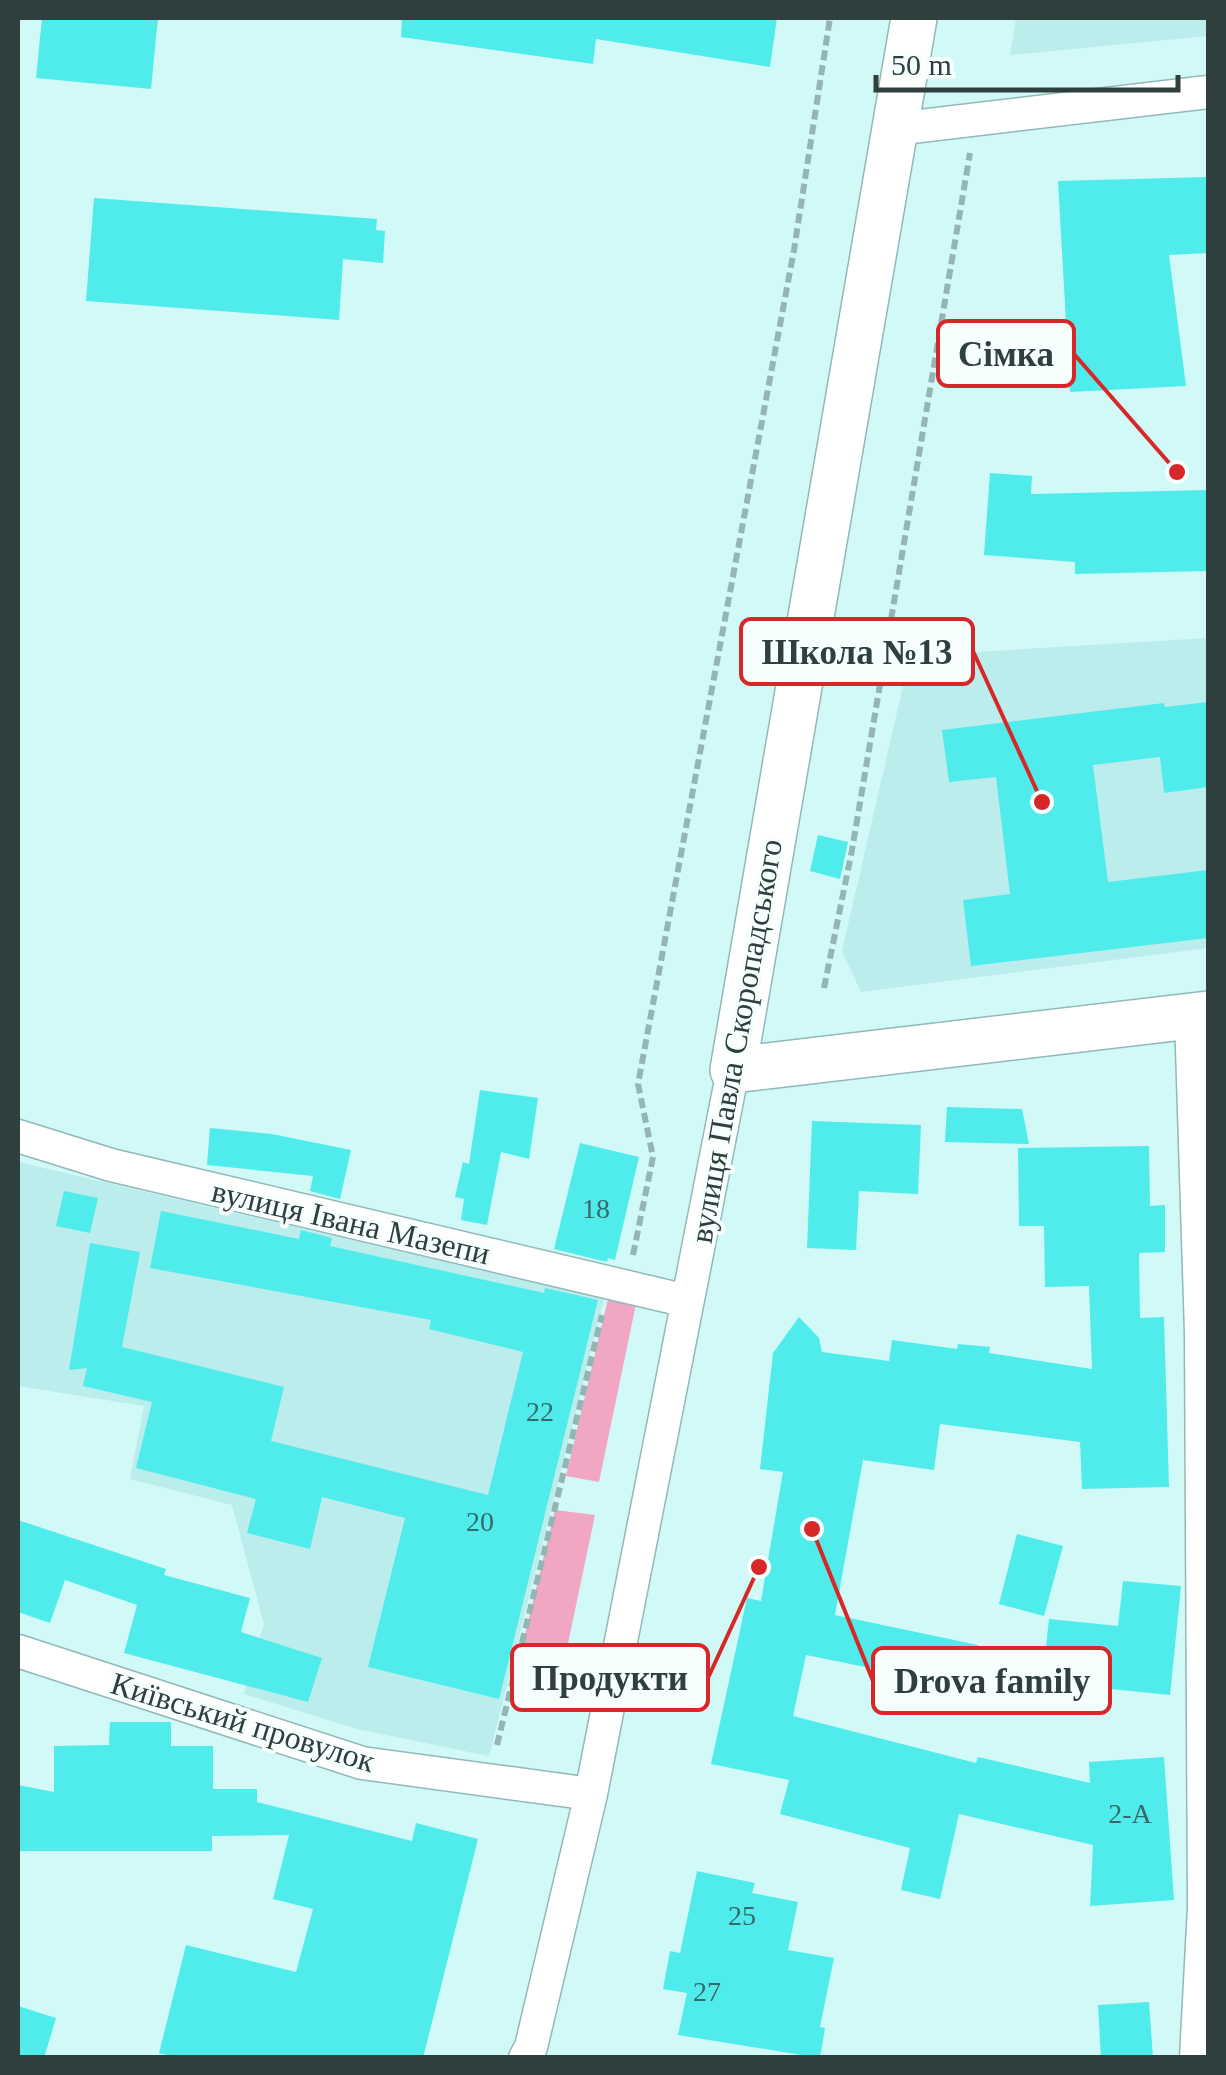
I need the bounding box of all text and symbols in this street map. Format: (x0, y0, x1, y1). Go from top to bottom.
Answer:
scale bar (876, 30, 1178, 92)
text: 50 m (891, 48, 952, 81)
callout: Сімка (938, 321, 1074, 386)
text: Сімка (958, 335, 1054, 374)
callout: Школа №13 (741, 619, 973, 684)
text: Школа №13 (761, 633, 953, 672)
street label: вулиця Павла Скоропадського (683, 836, 789, 1246)
street label: вулиця Івана Мазепи (209, 1172, 493, 1272)
house number: 18 (582, 1193, 610, 1224)
house number: 22 (526, 1396, 554, 1427)
house number: 20 (466, 1506, 494, 1537)
callout: Продукти (512, 1645, 708, 1710)
callout: Drova family (873, 1648, 1110, 1713)
text: Продукти (532, 1659, 688, 1698)
text: Drova family (894, 1662, 1091, 1701)
street label: Київський провулок (107, 1665, 380, 1779)
house number: 2-А (1108, 1798, 1153, 1829)
house number: 25 (728, 1900, 756, 1931)
house number: 27 (693, 1976, 721, 2007)

